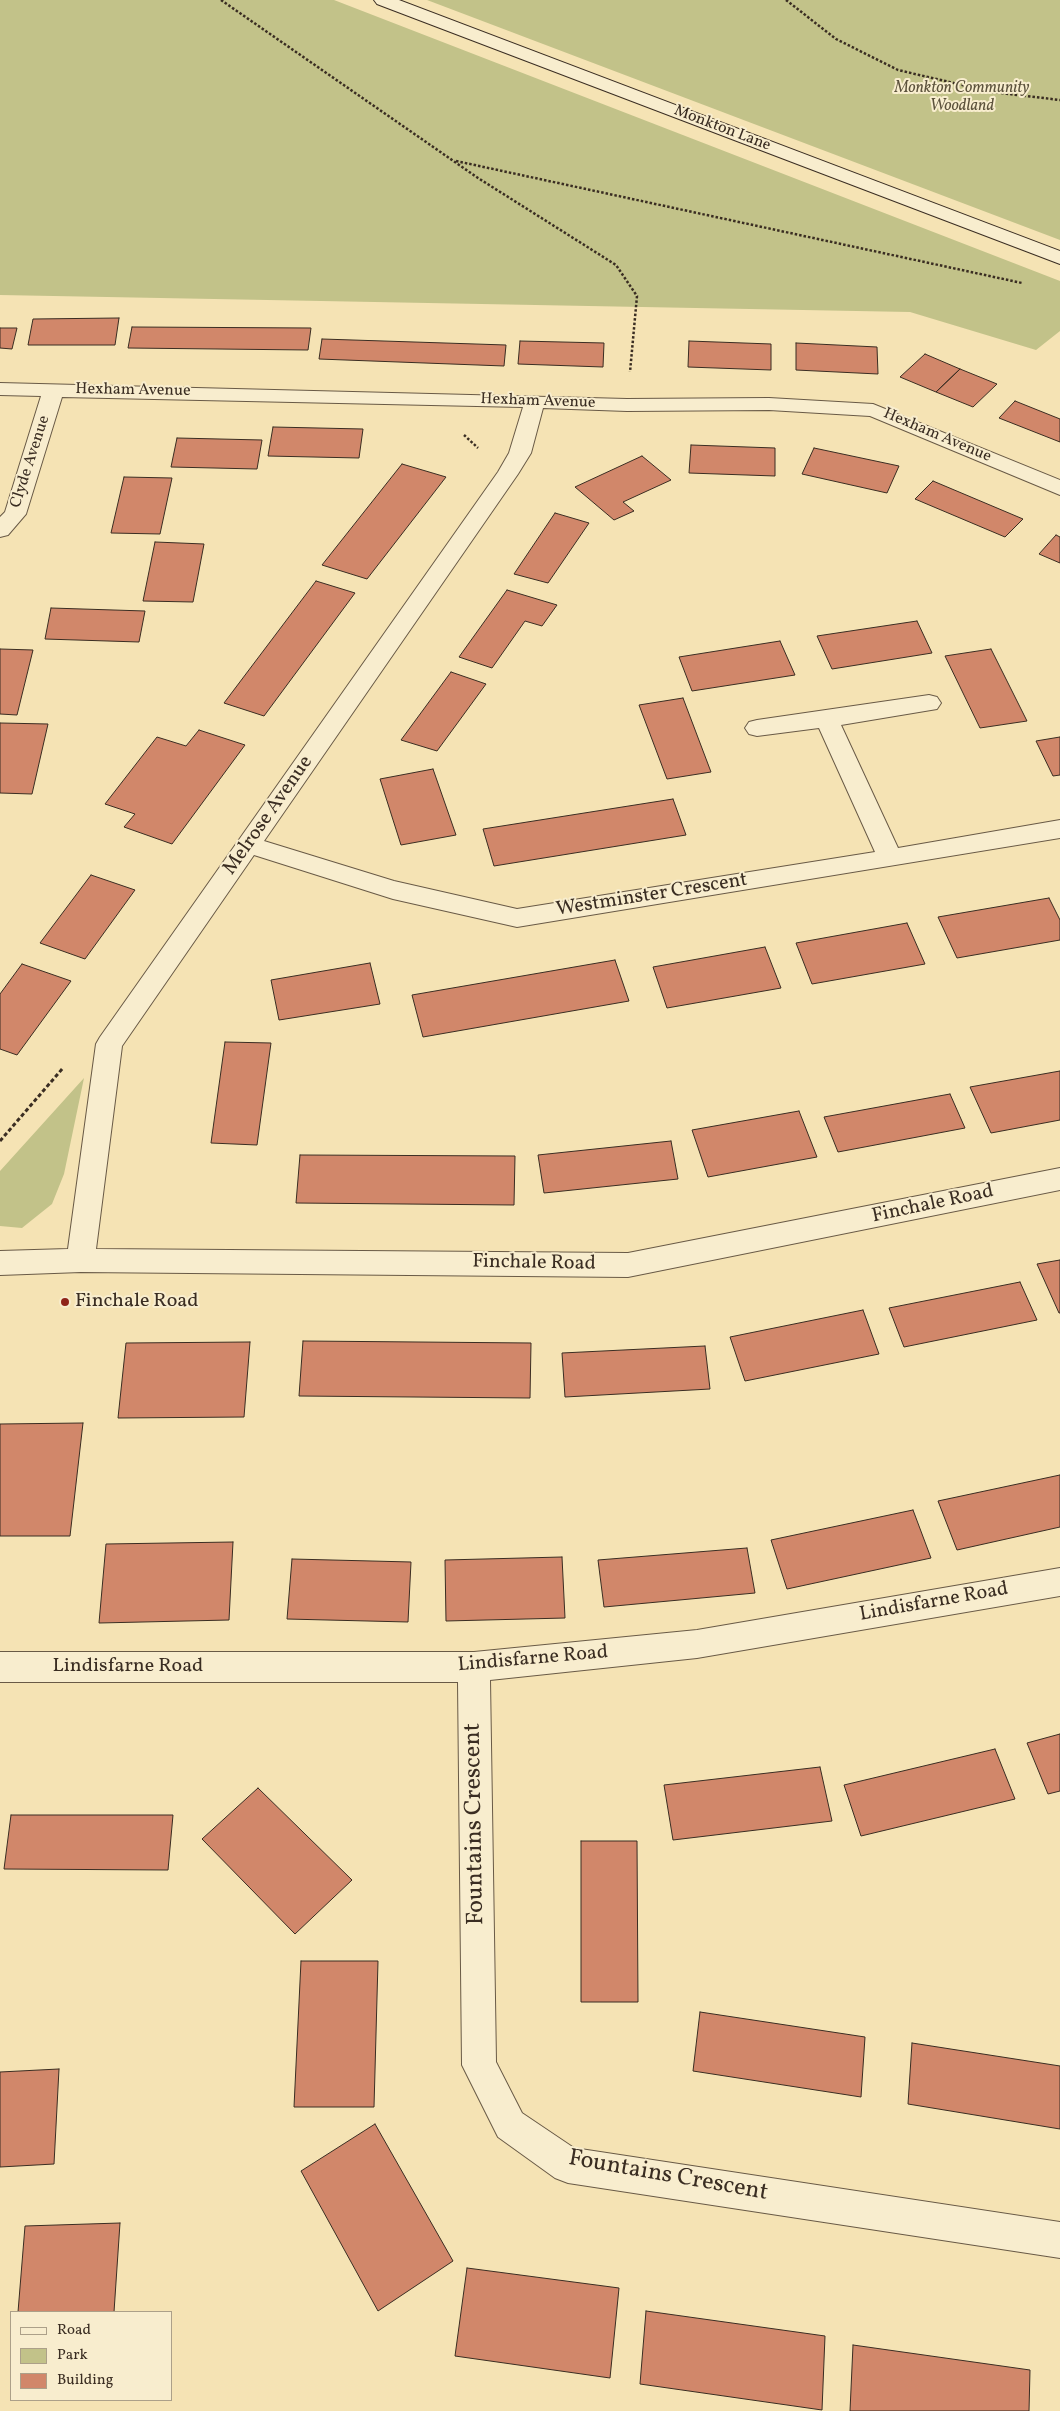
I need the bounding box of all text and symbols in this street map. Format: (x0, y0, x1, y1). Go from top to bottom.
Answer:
park label: Monkton Community Woodland (894, 79, 1030, 117)
street label: Monkton Lane (671, 102, 773, 156)
street label: Hexham Avenue (75, 380, 191, 402)
street label: Hexham Avenue (480, 390, 596, 414)
street label: Hexham Avenue (880, 405, 994, 467)
street label: Clyde Avenue (7, 413, 55, 511)
street label: Melrose Avenue (219, 752, 319, 880)
street label: Westminster Crescent (555, 869, 749, 923)
street label: Finchale Road (870, 1180, 996, 1230)
street label: Finchale Road (472, 1251, 596, 1277)
place label: Finchale Road (75, 1290, 199, 1314)
marker: Finchale Road (59, 1296, 71, 1308)
street label: Lindisfarne Road (858, 1578, 1010, 1628)
street label: Lindisfarne Road (457, 1641, 609, 1679)
street label: Lindisfarne Road (53, 1655, 203, 1679)
street label: Fountains Crescent (460, 1723, 492, 1925)
street label: Fountains Crescent (566, 2145, 770, 2209)
legend (10, 2311, 172, 2401)
text: Road (57, 2320, 91, 2341)
text: Park (57, 2345, 88, 2366)
text: Building (57, 2370, 113, 2391)

